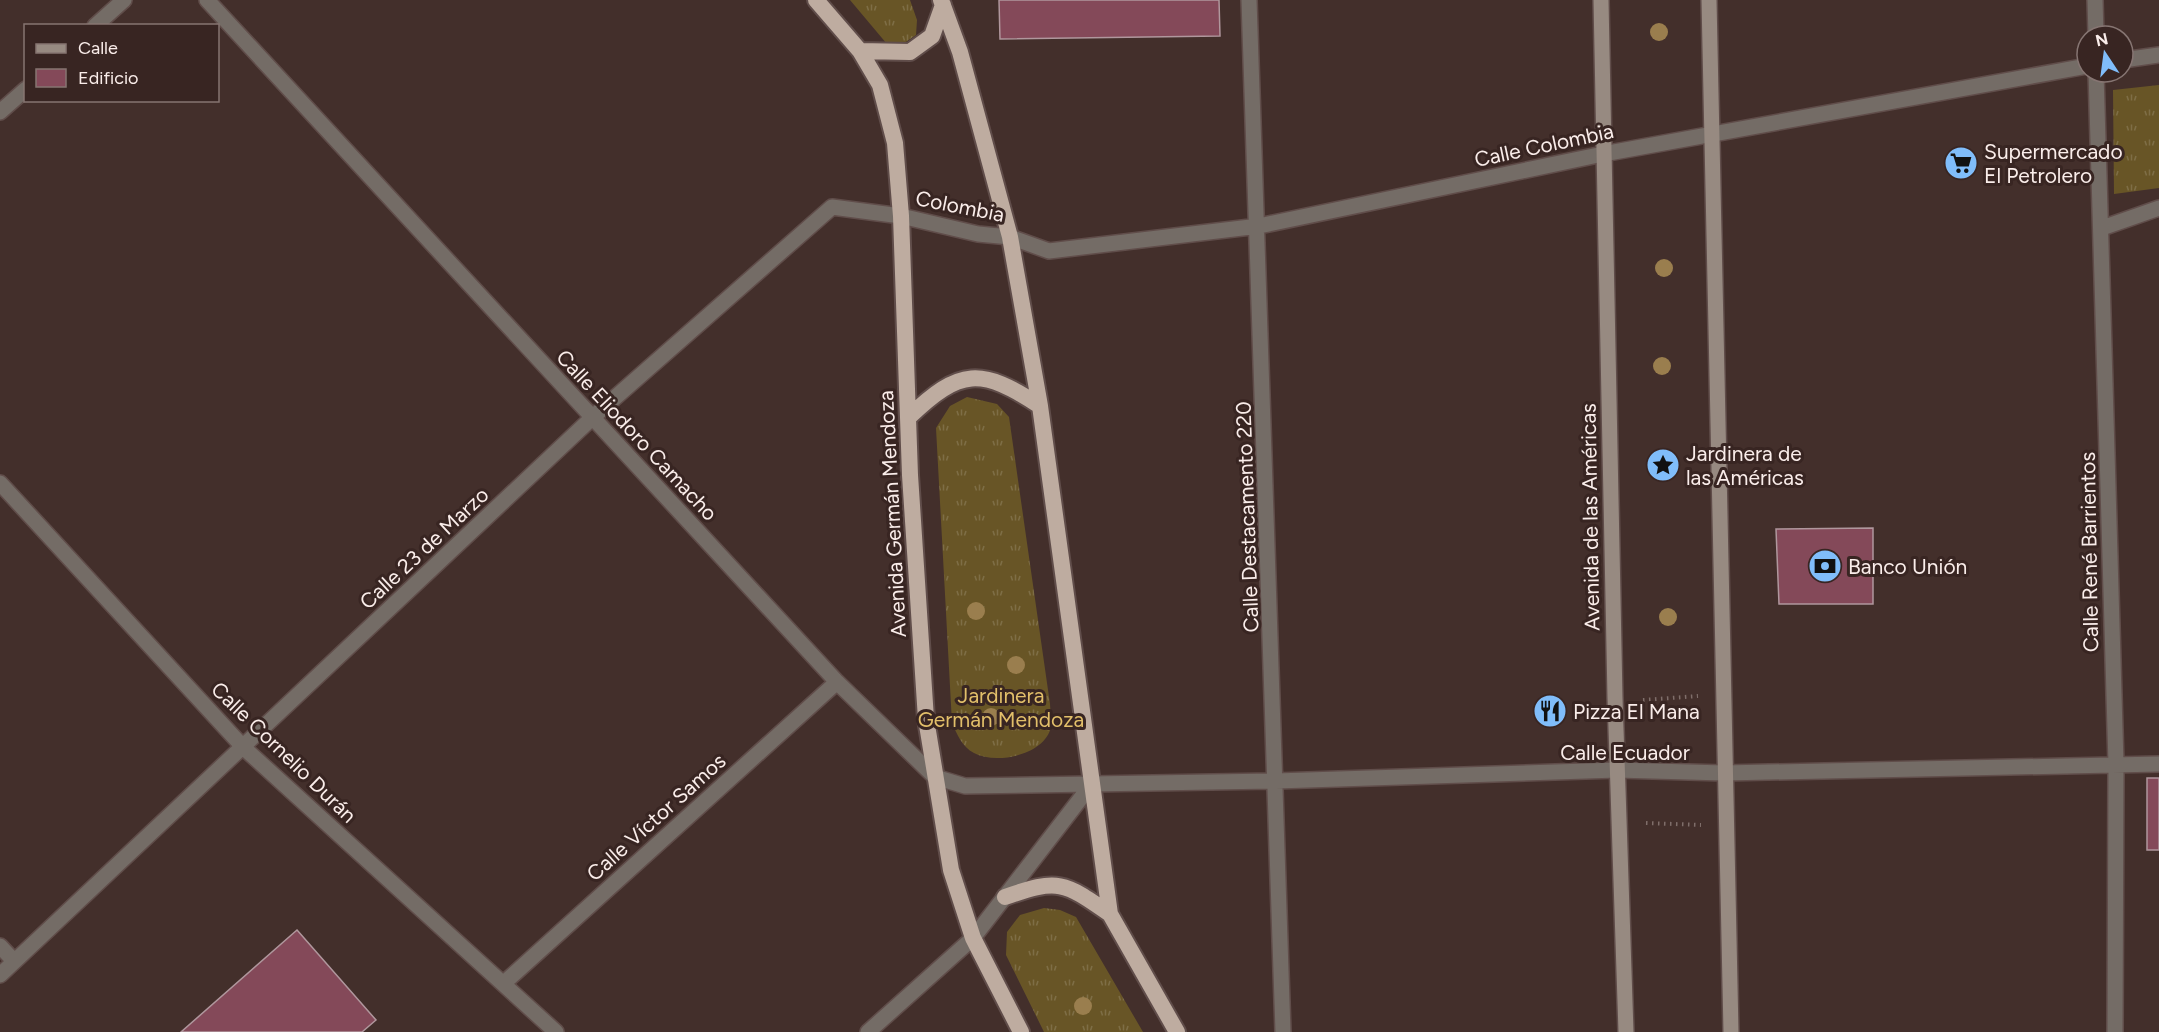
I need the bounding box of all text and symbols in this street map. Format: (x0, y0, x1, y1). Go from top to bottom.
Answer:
legend (24, 24, 219, 102)
north arrow (2075, 24, 2135, 84)
text: N (2094, 29, 2110, 51)
text: Calle (78, 37, 118, 59)
text: Edificio (78, 67, 139, 89)
street label: Calle Colombia (1472, 118, 1616, 172)
place label: Supermercado El Petrolero (1984, 139, 2123, 188)
supermarket icon: Supermercado El Petrolero (1943, 145, 1979, 181)
street label: Colombia (913, 185, 1007, 227)
street label: Calle Eliodoro Camacho (551, 344, 723, 526)
street label: Avenida Germán Mendoza (873, 390, 911, 638)
street label: Calle Destacamento 220 (1230, 401, 1264, 633)
street label: Avenida de las Américas (1576, 403, 1604, 631)
place label: Jardinera de las Américas (1686, 441, 1804, 490)
place icon: Jardinera de las Américas (1645, 447, 1681, 483)
street label: Calle René Barrientos (2075, 452, 2103, 652)
street label: Calle 23 de Marzo (354, 482, 494, 614)
bank icon: Banco Unión (1807, 548, 1843, 584)
place label: Banco Unión (1848, 554, 1967, 579)
street label: Calle Cornelio Durán (206, 676, 362, 828)
park label: Jardinera Germán Mendoza (918, 683, 1084, 732)
restaurant icon: Pizza El Mana (1532, 693, 1568, 729)
place label: Pizza El Mana (1573, 699, 1700, 724)
street label: Calle Ecuador (1560, 740, 1690, 765)
street label: Calle Víctor Samos (581, 748, 731, 886)

